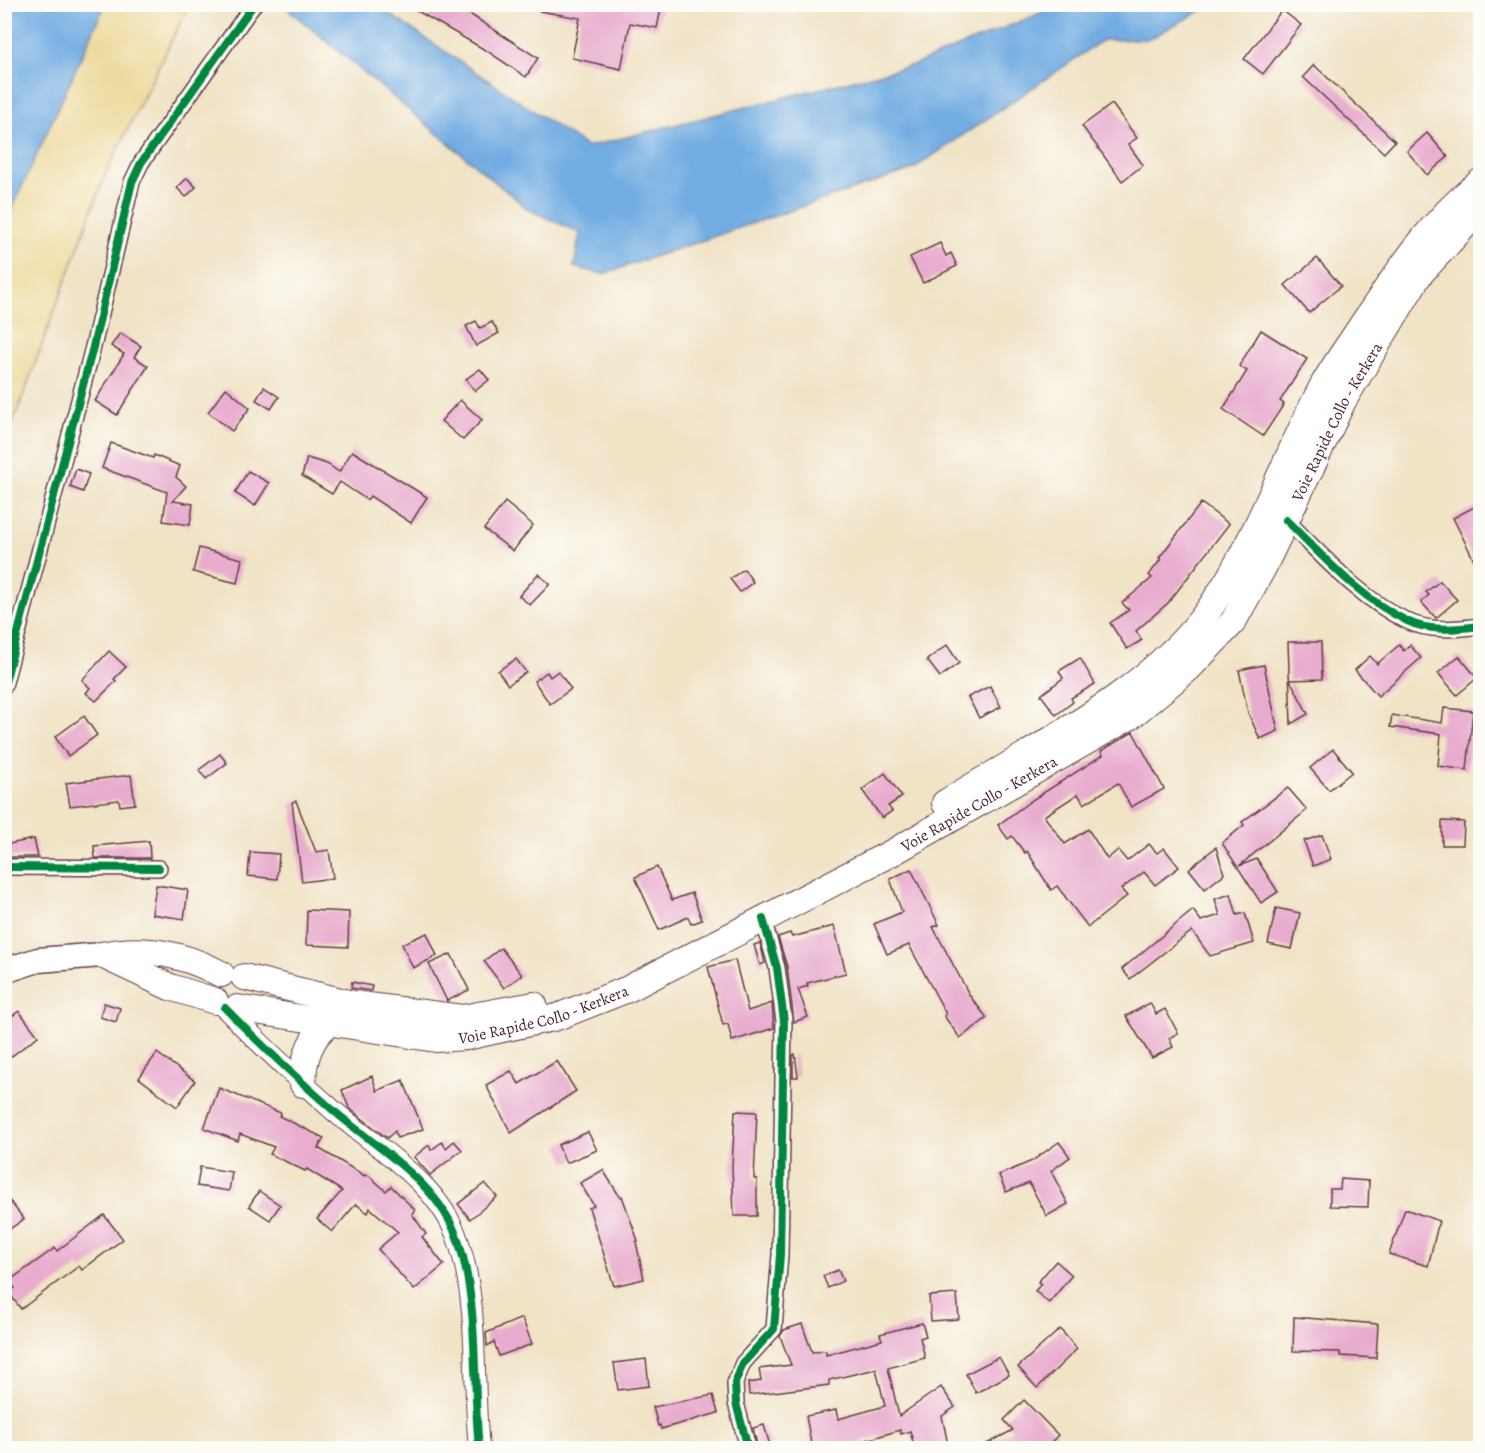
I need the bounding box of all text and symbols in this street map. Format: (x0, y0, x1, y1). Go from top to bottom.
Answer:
street label: Voie Rapide Collo - Kerkera (1286, 338, 1388, 506)
street label: Voie Rapide Collo - Kerkera (896, 750, 1062, 858)
street label: Voie Rapide Collo - Kerkera (457, 980, 632, 1050)

